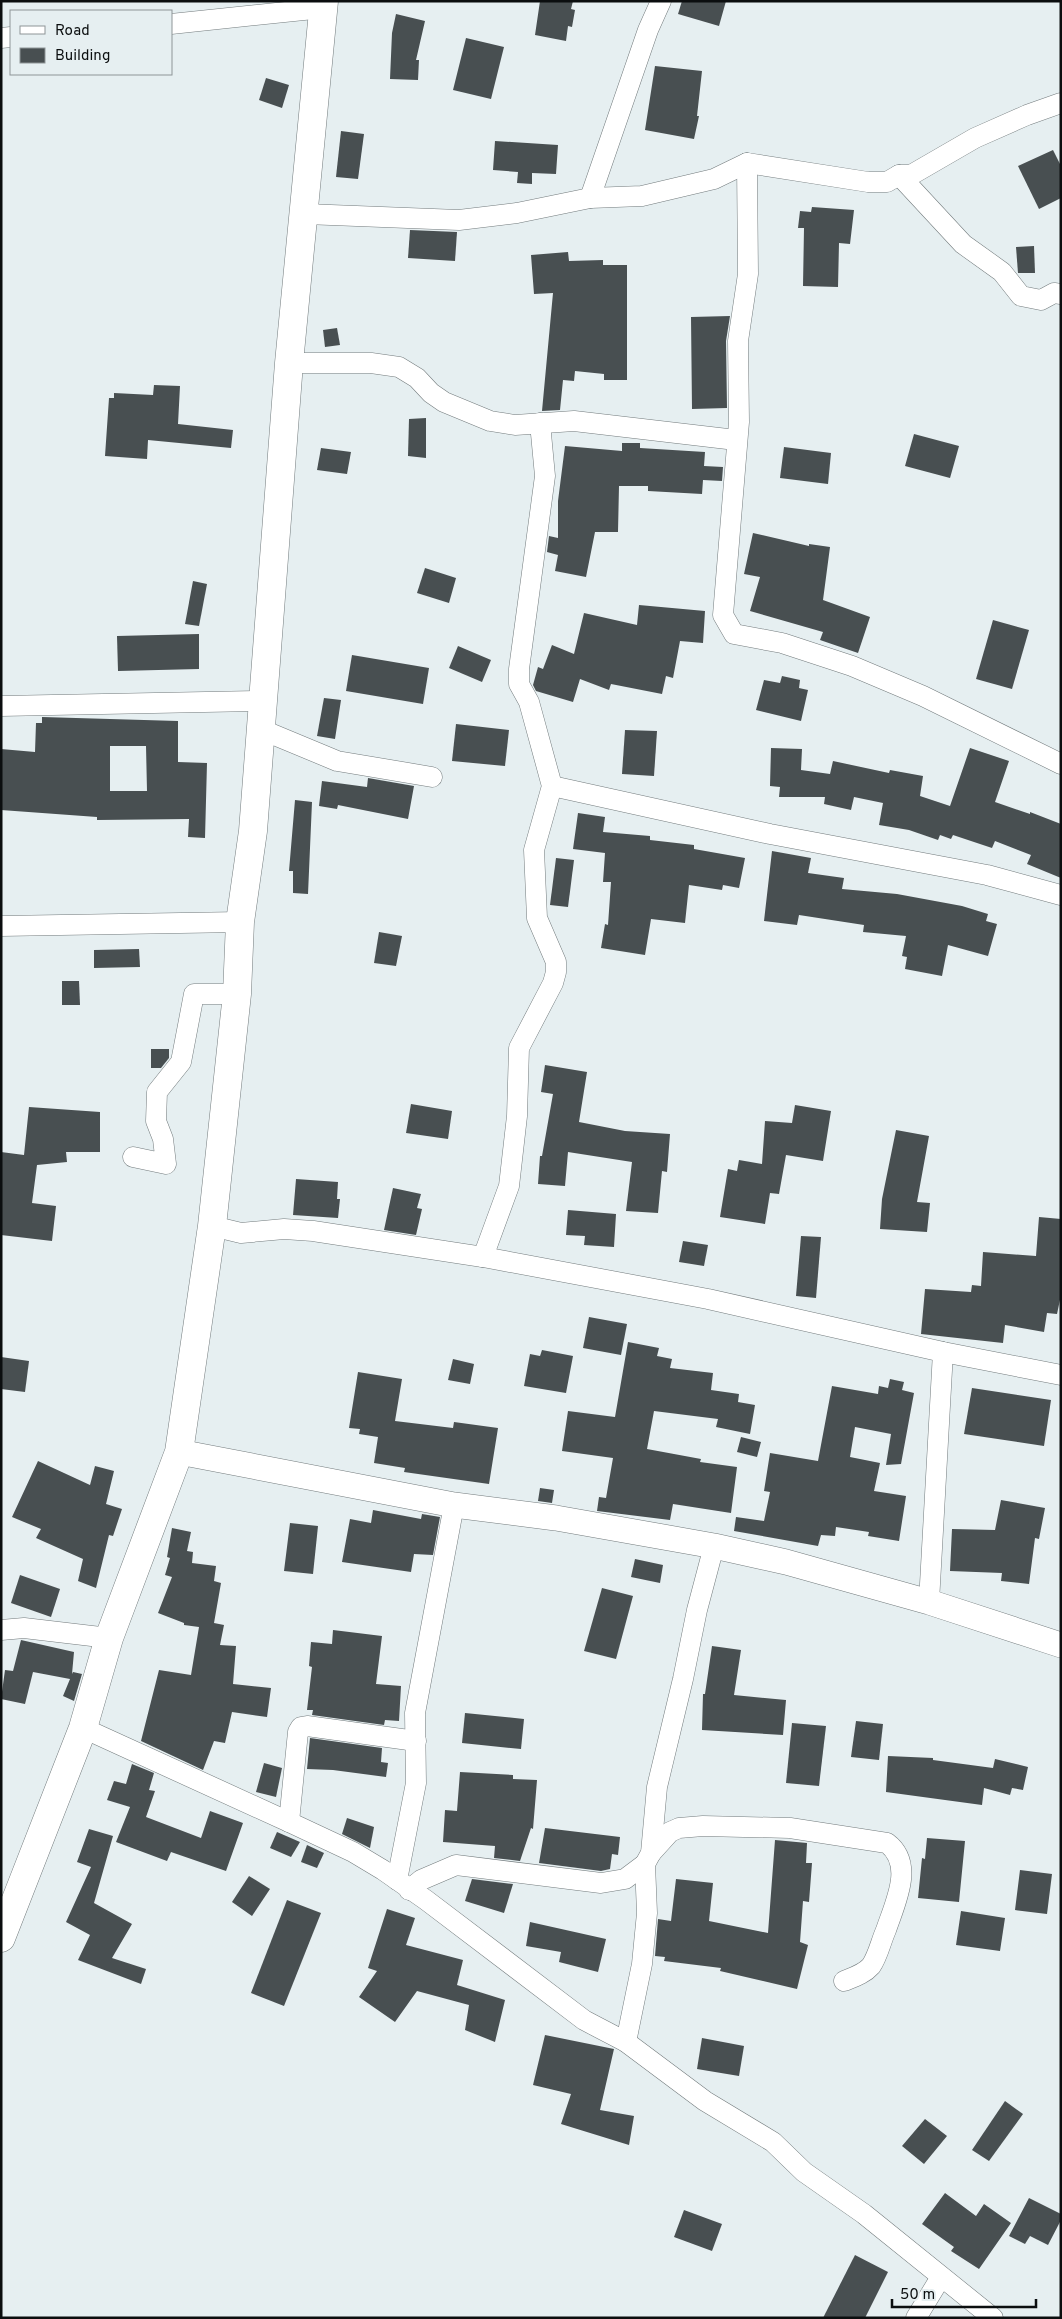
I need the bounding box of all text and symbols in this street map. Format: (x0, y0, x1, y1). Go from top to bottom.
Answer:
legend (10, 10, 172, 75)
text: Road (55, 22, 90, 41)
text: Building (55, 47, 110, 66)
scale bar (892, 2276, 1036, 2308)
text: 50 m (900, 2286, 935, 2305)

